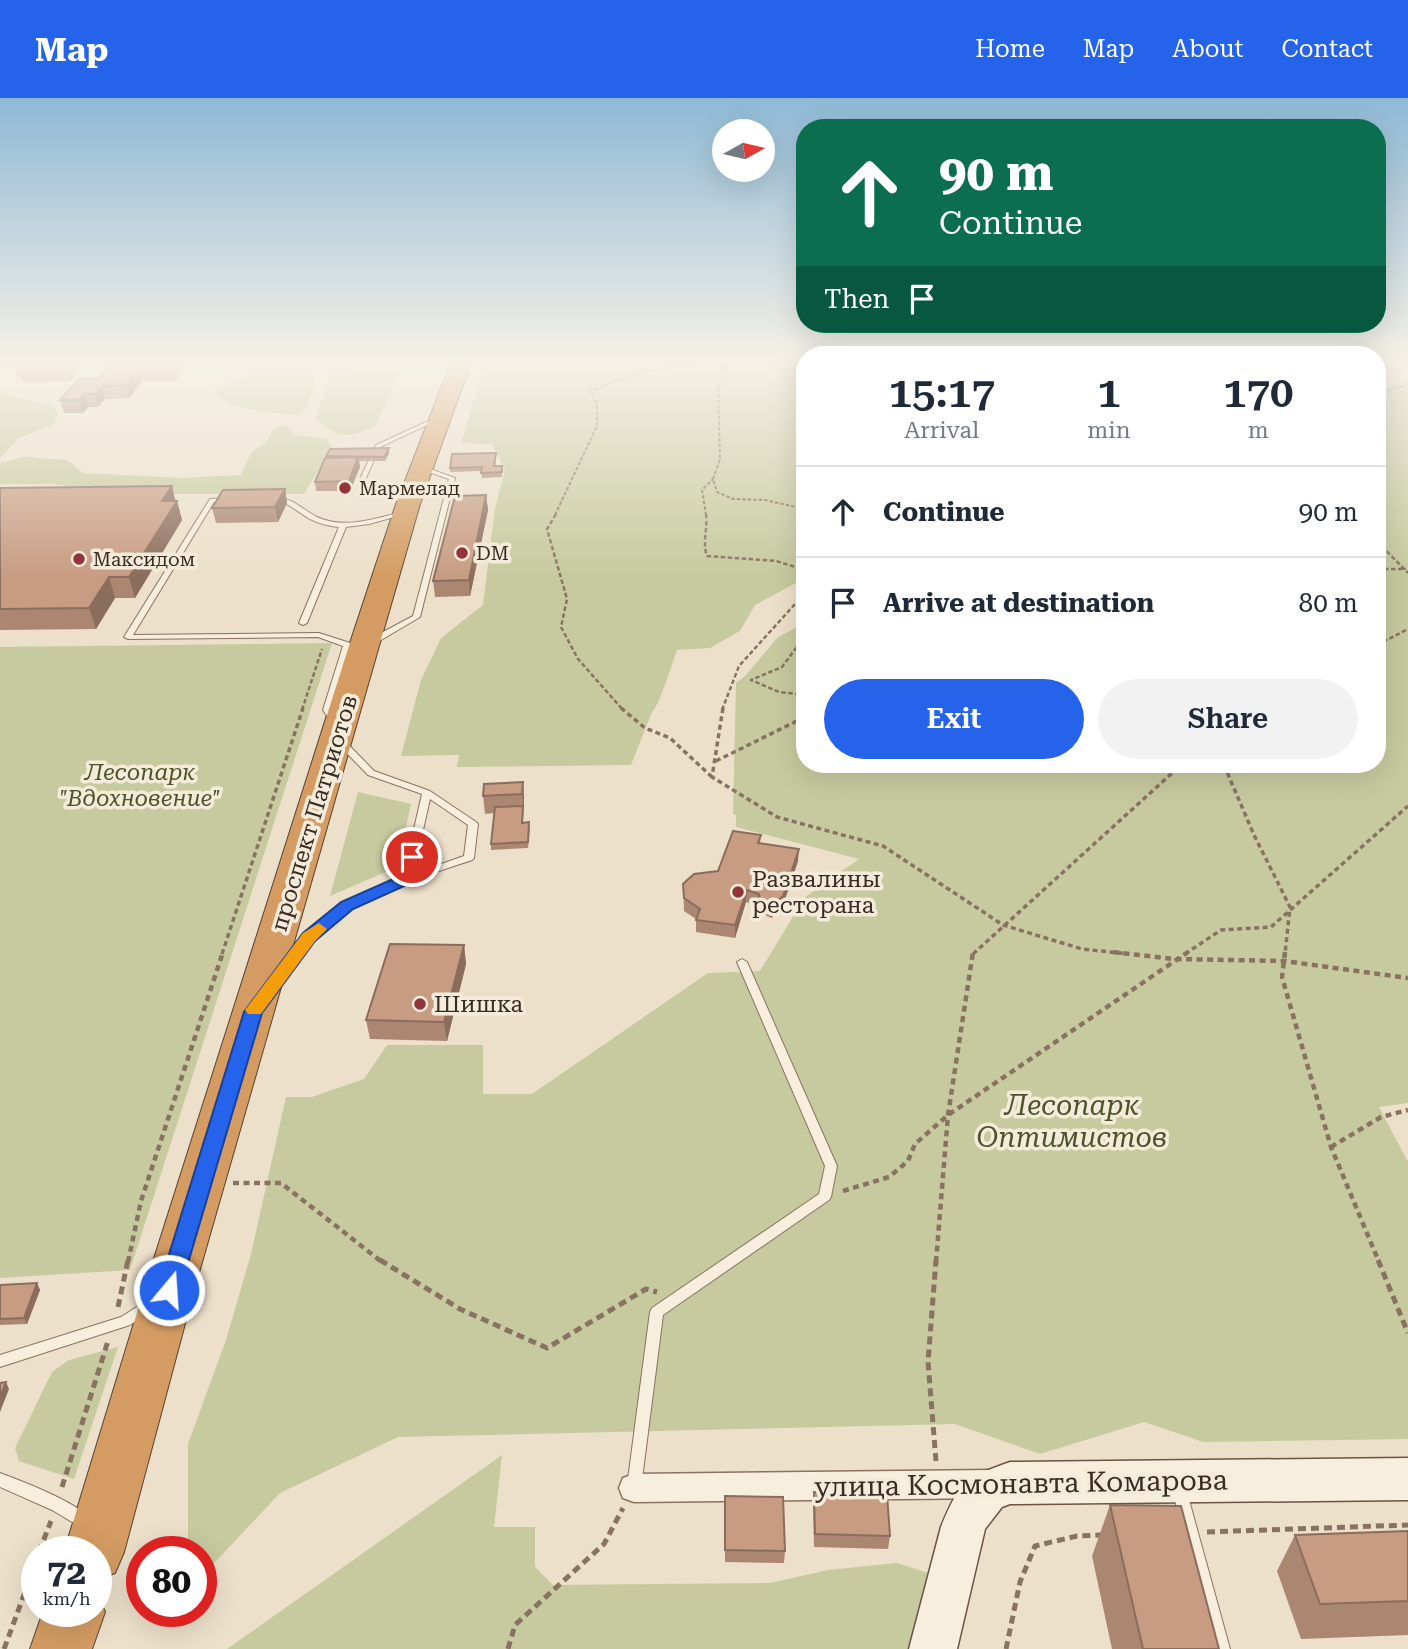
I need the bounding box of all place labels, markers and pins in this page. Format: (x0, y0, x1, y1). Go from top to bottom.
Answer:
place label: Мармелад (359, 477, 460, 500)
marker: Мармелад (337, 480, 353, 496)
place label: DM (476, 542, 509, 565)
marker: DM (454, 545, 470, 561)
place label: Максидом (93, 548, 195, 571)
marker: Максидом (71, 551, 87, 567)
pin (382, 827, 442, 887)
place label: Развалины ресторана (752, 866, 881, 919)
marker: Развалины ресторана (730, 884, 746, 900)
place label: Шишка (434, 991, 523, 1018)
marker: Шишка (412, 996, 428, 1012)

